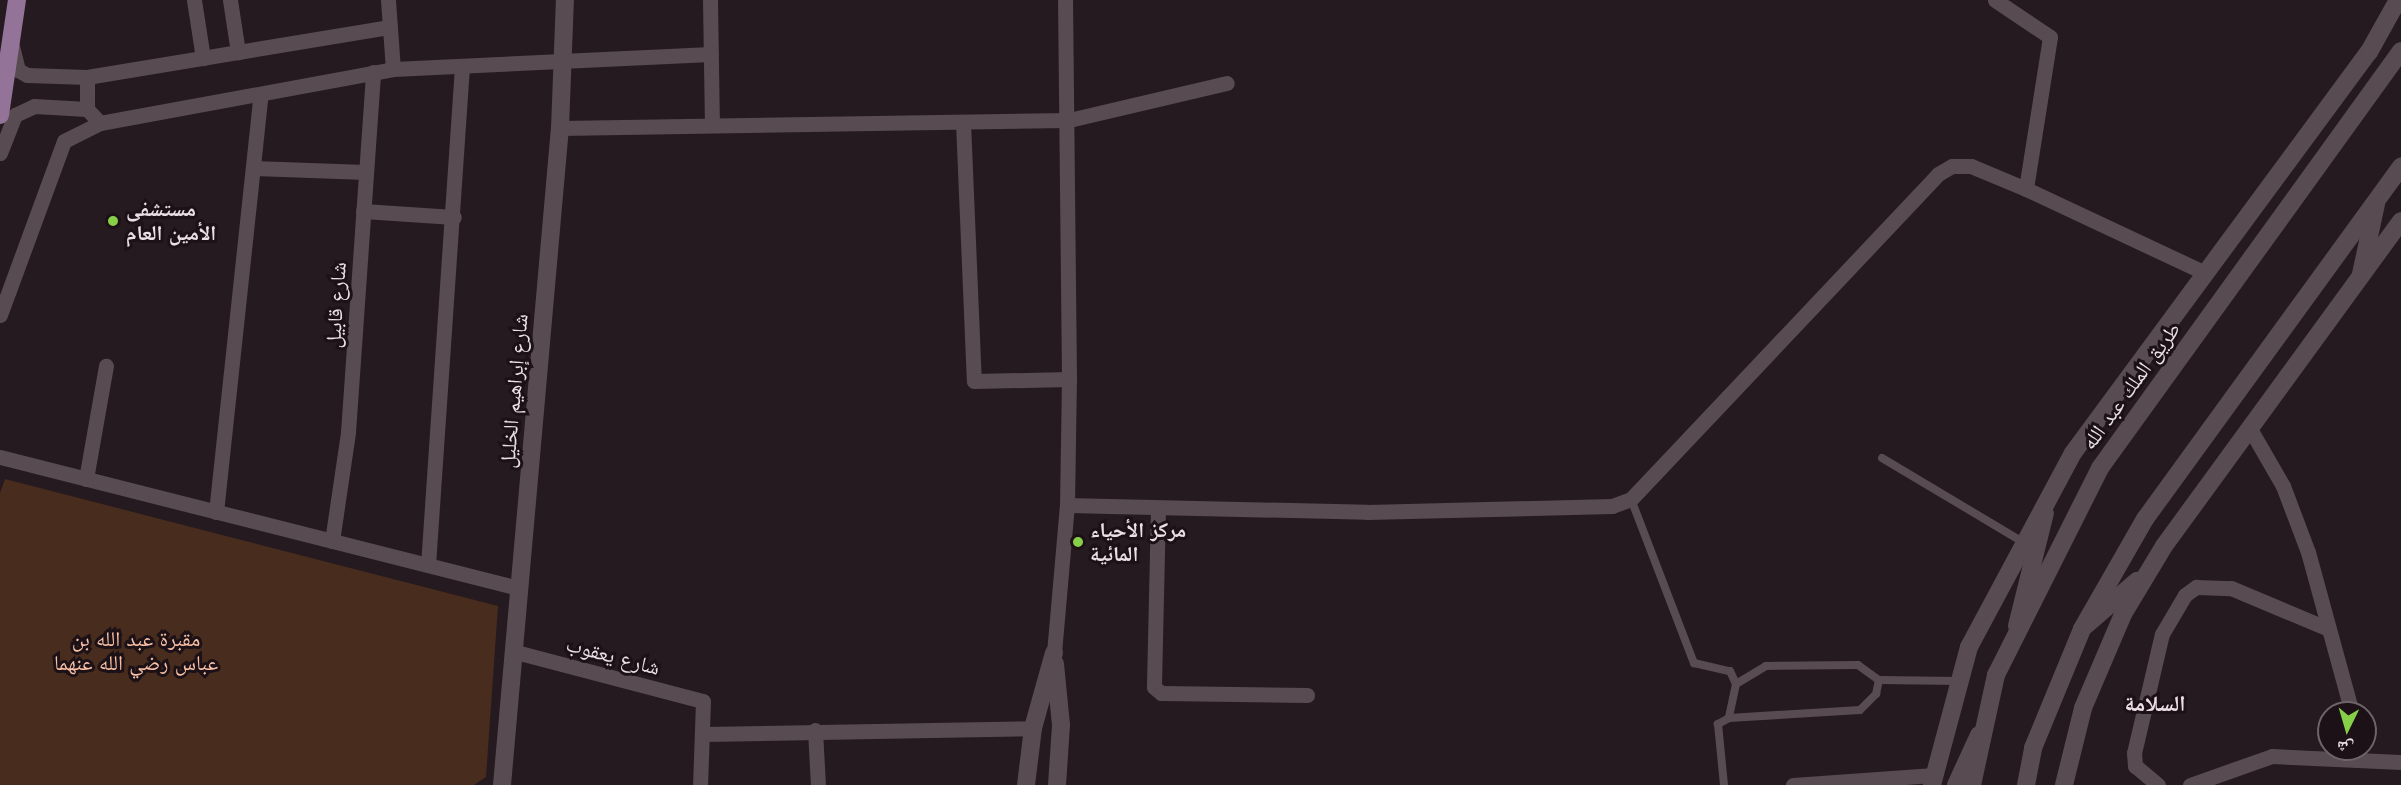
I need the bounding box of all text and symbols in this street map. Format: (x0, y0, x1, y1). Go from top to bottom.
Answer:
place label: مستشفى الأمين العام (126, 196, 216, 246)
marker: مستشفى الأمين العام (104, 212, 122, 230)
street label: شارع قابيل (320, 261, 352, 349)
street label: شارع إبراهيم الخليل (495, 313, 533, 469)
street label: طريق الملك عبد الله (2076, 317, 2186, 455)
place label: مركز الأحياء المائية (1090, 517, 1186, 567)
marker: مركز الأحياء المائية (1071, 535, 1085, 549)
park label: مقبرة عبد الله بن عباس رضي الله عنهما (54, 626, 218, 676)
street label: شارع يعقوب (563, 631, 663, 681)
district label: السلامة (2125, 691, 2185, 717)
north arrow (2317, 701, 2377, 761)
text: ش (2336, 735, 2355, 760)

